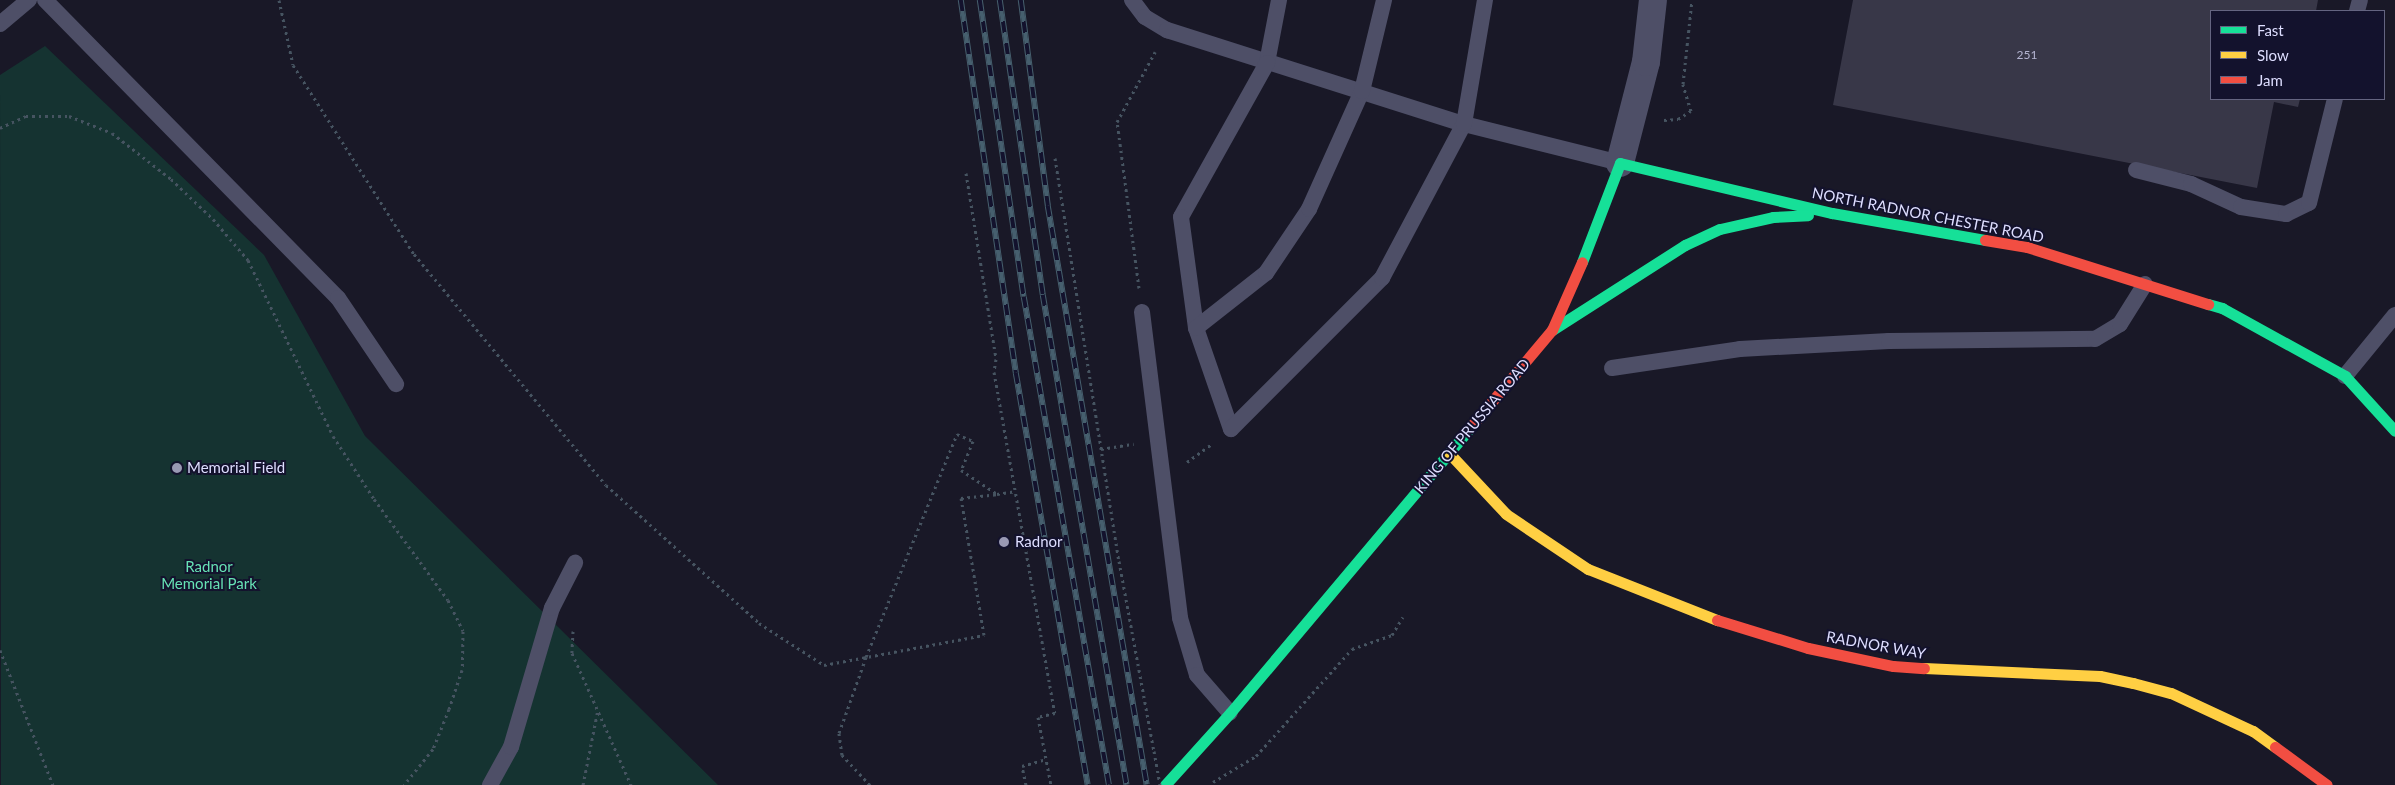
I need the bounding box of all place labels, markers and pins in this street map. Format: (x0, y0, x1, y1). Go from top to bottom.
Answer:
place label: Memorial Field (187, 459, 285, 477)
marker: Memorial Field (171, 462, 183, 474)
place label: Radnor (1015, 533, 1062, 551)
marker: Radnor (997, 535, 1011, 549)

